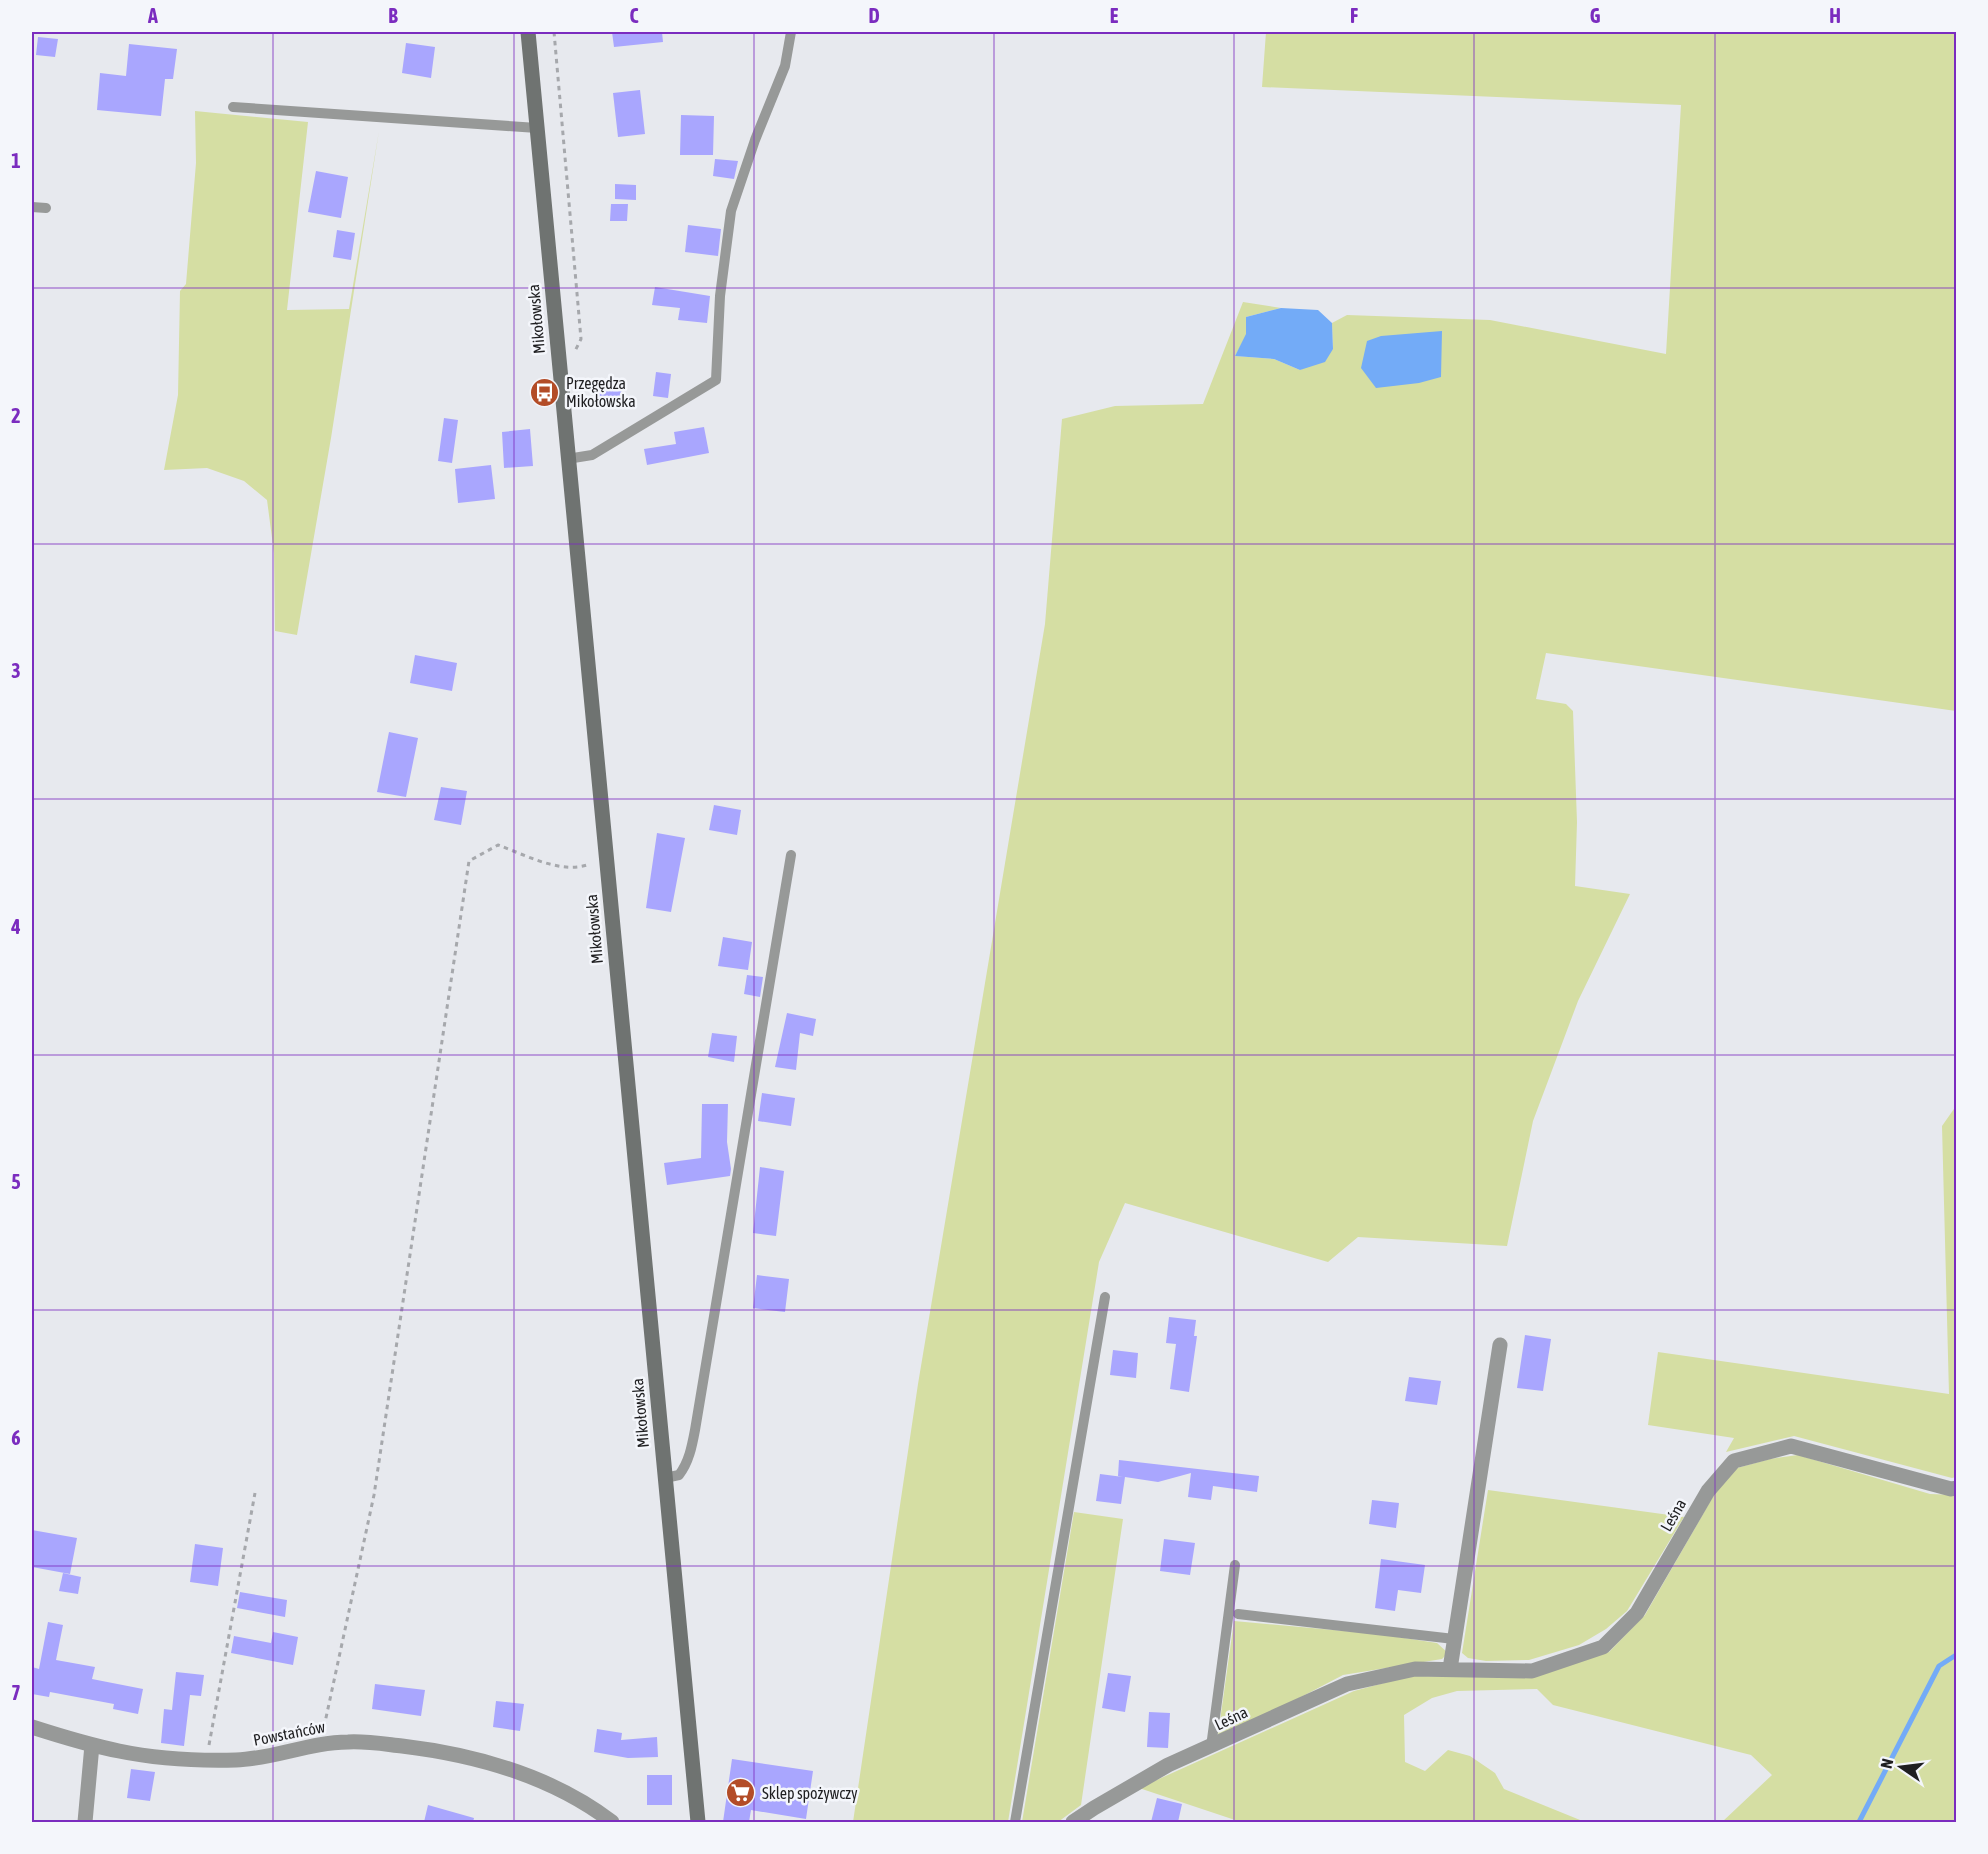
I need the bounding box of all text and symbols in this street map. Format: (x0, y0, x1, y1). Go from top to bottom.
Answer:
text: A (147, 4, 158, 27)
text: B (388, 4, 398, 27)
text: C (630, 4, 639, 27)
text: D (868, 4, 880, 27)
text: E (1110, 4, 1119, 27)
text: F (1350, 4, 1358, 27)
text: G (1590, 4, 1601, 27)
text: H (1829, 4, 1841, 27)
text: 1 (11, 149, 21, 172)
street label: Mikołowska (524, 283, 548, 355)
place label: Przegędza Mikołowska (566, 374, 636, 410)
bus stop icon: Przegędza Mikołowska (529, 376, 561, 408)
text: 2 (11, 404, 21, 427)
text: 3 (11, 659, 21, 682)
street label: Mikołowska (582, 893, 606, 965)
text: 4 (10, 915, 21, 938)
text: 5 (11, 1170, 21, 1193)
street label: Mikołowska (628, 1377, 652, 1449)
text: 6 (11, 1426, 21, 1449)
street label: Leśna (1657, 1496, 1689, 1534)
text: 7 (11, 1681, 21, 1704)
street label: Leśna (1212, 1703, 1250, 1733)
street label: Powstańców (252, 1717, 327, 1749)
north arrow (1871, 1737, 1931, 1797)
text: N (1877, 1757, 1896, 1770)
supermarket icon: Sklep spożywczy (725, 1777, 757, 1809)
place label: Sklep spożywczy (762, 1784, 858, 1803)

